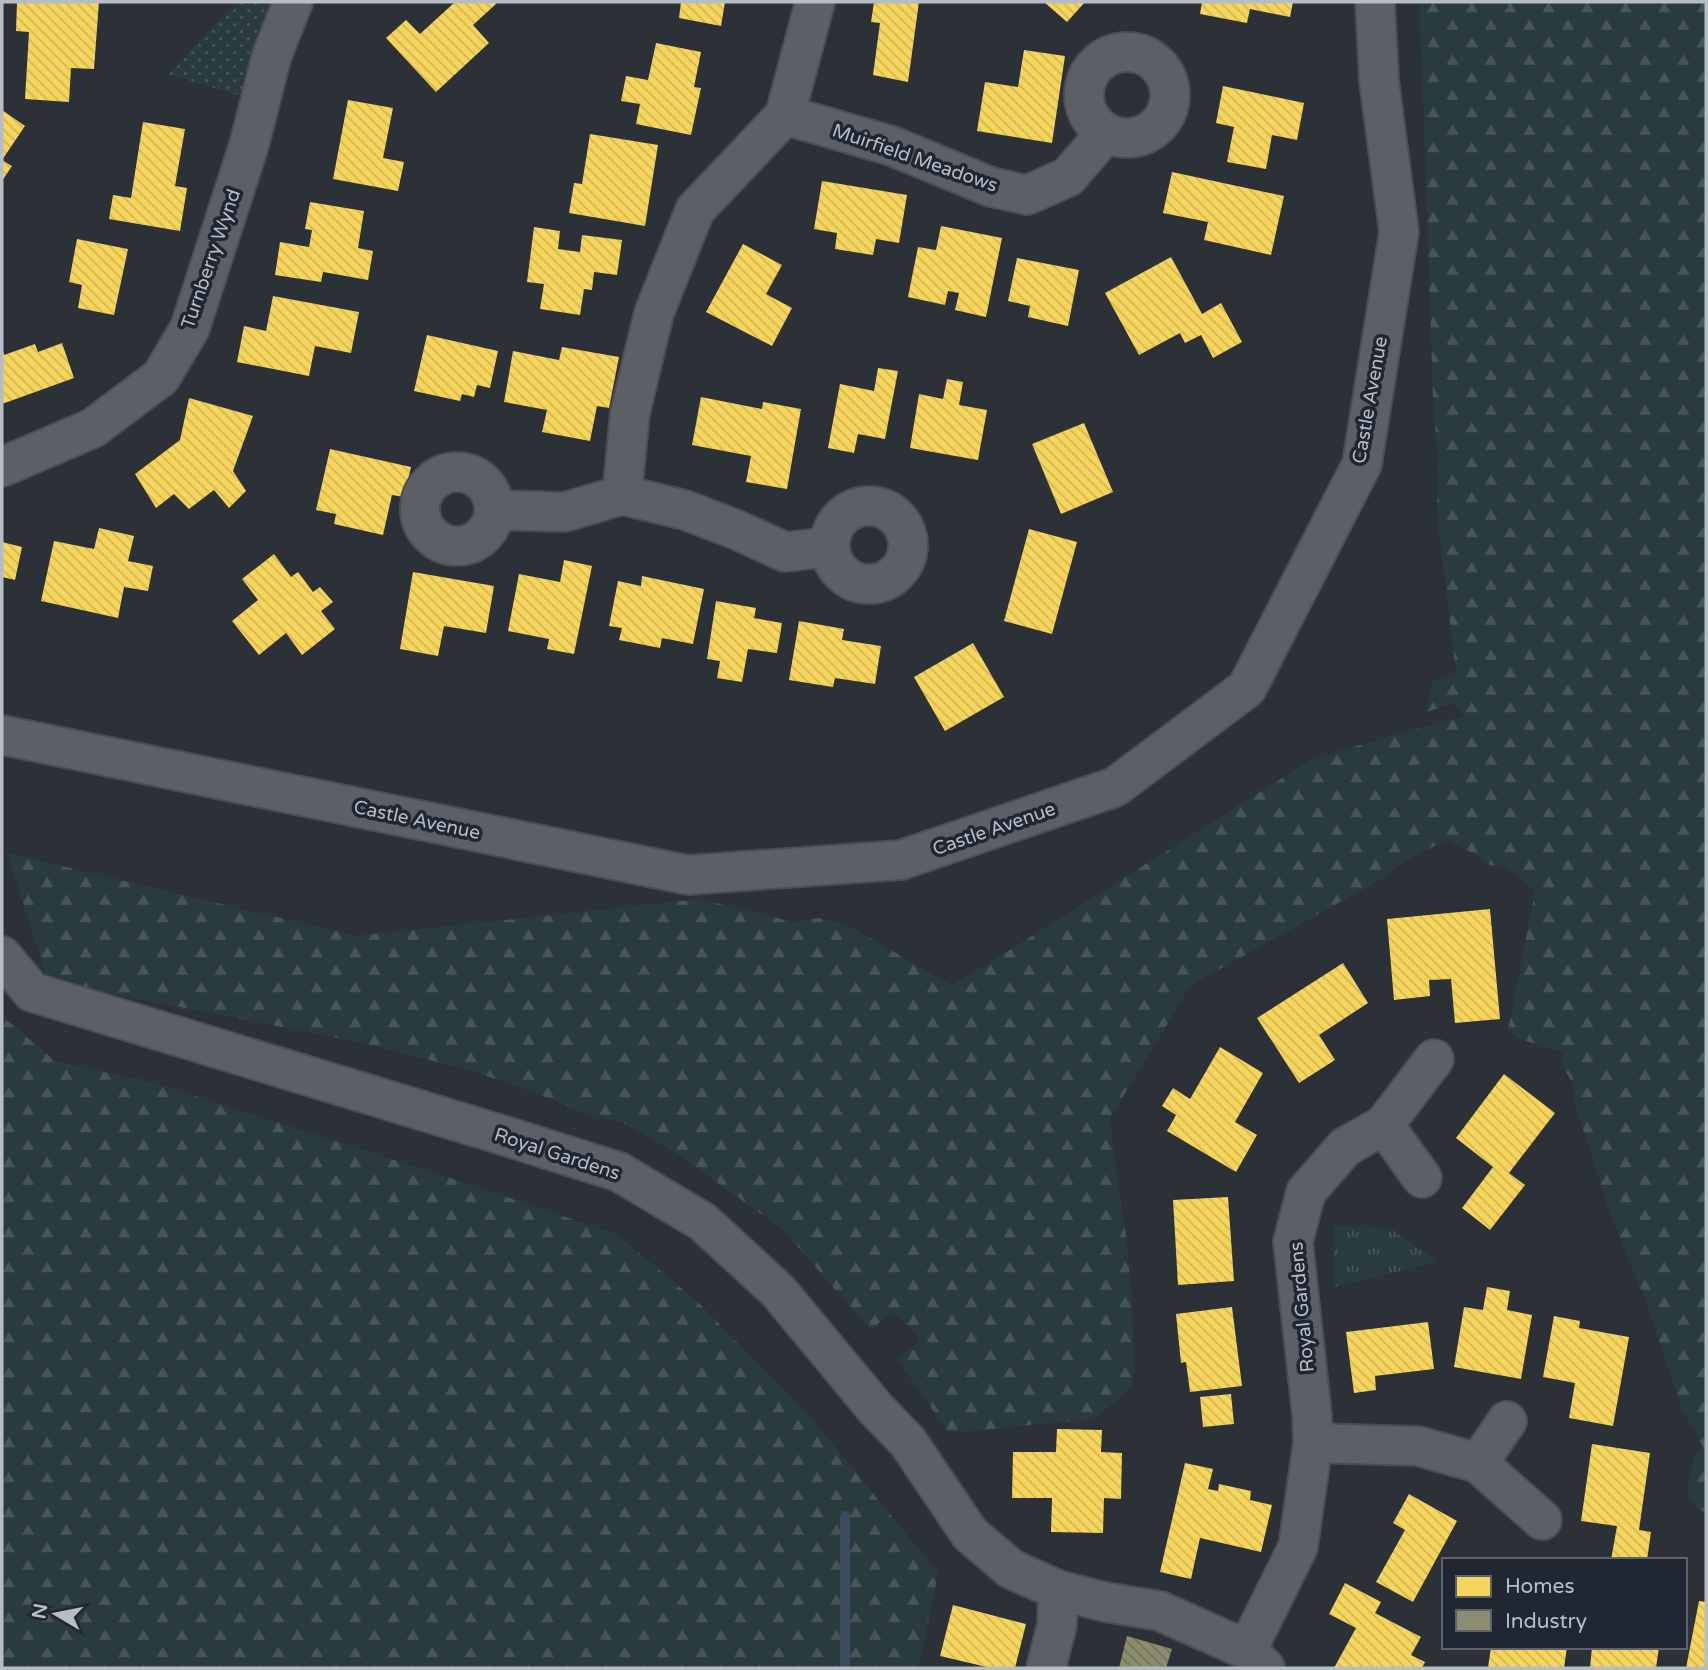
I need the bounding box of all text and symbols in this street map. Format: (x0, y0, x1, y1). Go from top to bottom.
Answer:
street label: Muirfield Meadows (829, 119, 1001, 197)
street label: Turnberry Wynd (177, 186, 245, 332)
street label: Castle Avenue (1348, 335, 1392, 465)
street label: Castle Avenue (352, 796, 482, 844)
street label: Castle Avenue (930, 798, 1058, 860)
street label: Royal Gardens (491, 1123, 623, 1185)
street label: Royal Gardens (1285, 1241, 1319, 1373)
legend (1442, 1558, 1687, 1649)
text: Homes (1505, 1574, 1575, 1599)
north arrow (21, 1579, 91, 1649)
text: N (28, 1602, 52, 1621)
text: Industry (1505, 1609, 1587, 1634)

